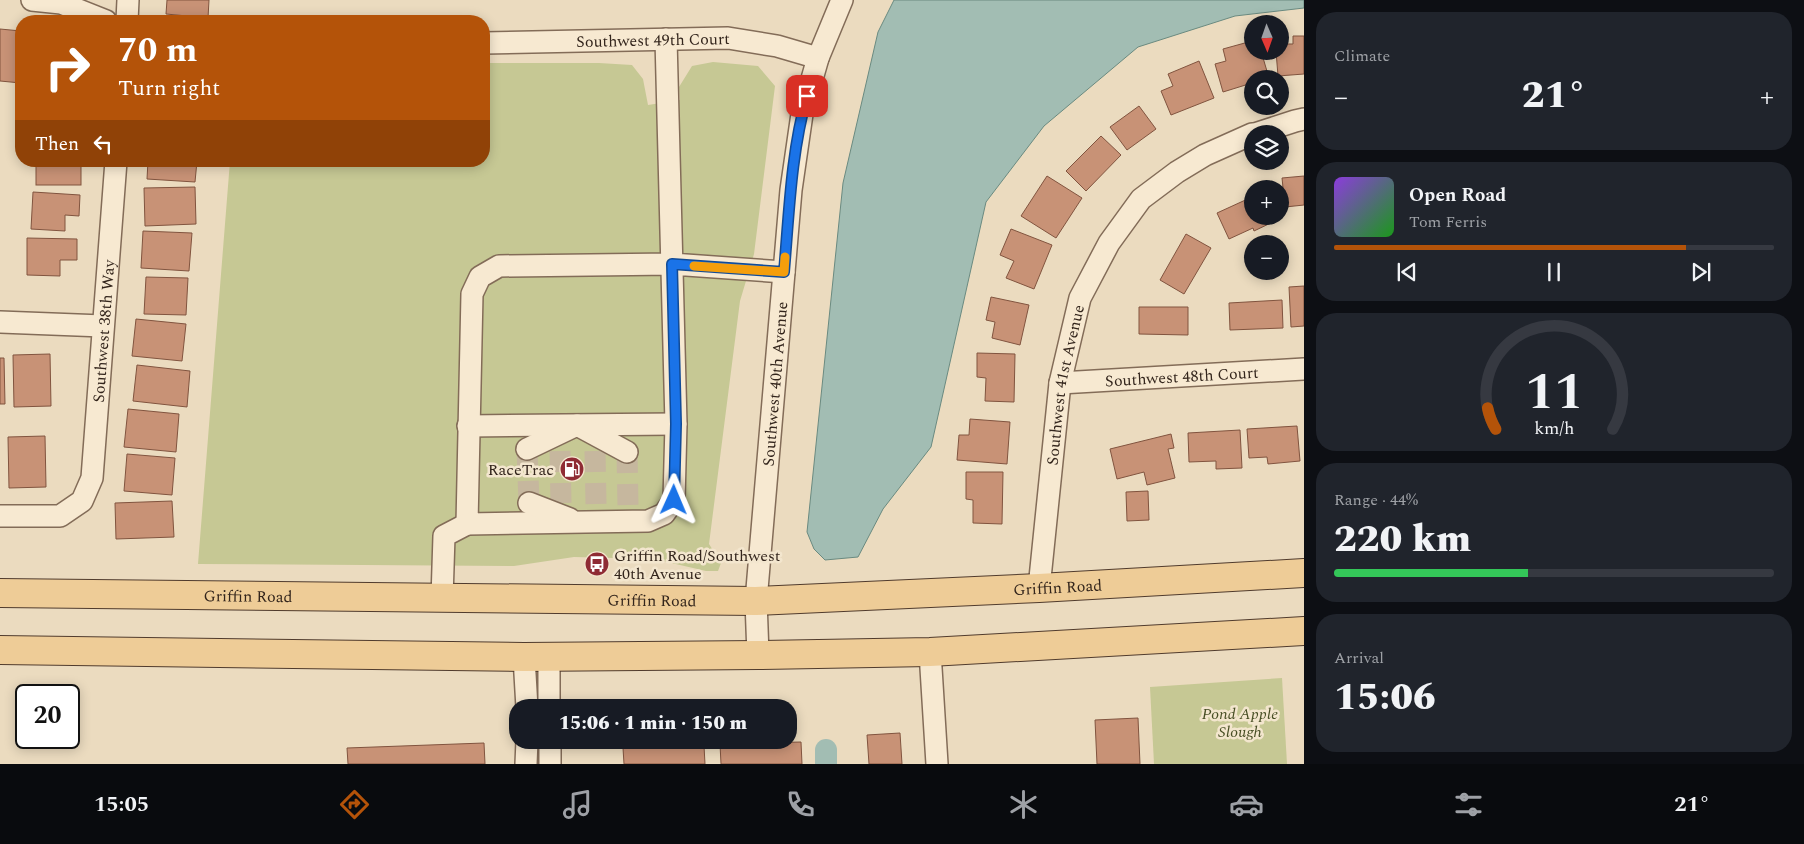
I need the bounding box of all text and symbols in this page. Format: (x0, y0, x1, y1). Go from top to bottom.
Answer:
north arrow (1244, 15, 1289, 60)
map controls (1244, 15, 1289, 280)
text: 70 m (118, 24, 198, 77)
street label: Southwest 49th Court (576, 27, 730, 54)
icon: right (35, 35, 100, 100)
text: Climate (1334, 44, 1390, 68)
text: 21° (1522, 67, 1586, 125)
button: search (1244, 70, 1289, 115)
text: Turn right (118, 72, 220, 105)
pin (786, 75, 828, 117)
text: − (1334, 76, 1348, 119)
text: + (1760, 76, 1774, 119)
icon: arrive (793, 82, 821, 110)
button: layers (1244, 125, 1289, 170)
text: Then (35, 130, 79, 159)
icon: left (89, 130, 117, 158)
button: + (1244, 180, 1289, 225)
text: Open Road (1409, 181, 1506, 210)
text: Tom Ferris (1409, 210, 1487, 234)
button: − (1244, 235, 1289, 280)
street label: Southwest 38th Way (87, 257, 122, 404)
icon: previous (1393, 258, 1421, 286)
icon: pause (1540, 258, 1568, 286)
icon: next (1687, 258, 1715, 286)
street label: Southwest 40th Avenue (757, 300, 794, 467)
street label: Southwest 41st Avenue (1041, 302, 1091, 466)
text: 11 (1525, 353, 1583, 432)
street label: Southwest 48th Court (1104, 361, 1260, 393)
text: km/h (1534, 415, 1574, 442)
fuel station icon: RaceTrac (559, 456, 585, 482)
place label: RaceTrac (488, 458, 554, 482)
position arrow (647, 473, 699, 525)
text: Range · 44% (1334, 488, 1418, 512)
text: 220 km (1334, 511, 1471, 569)
place label: Griffin Road/Southwest 40th Avenue (614, 544, 781, 586)
bus stop icon: Griffin Road/Southwest 40th Avenue (584, 551, 610, 577)
street label: Griffin Road (1013, 573, 1103, 602)
street label: Griffin Road (203, 584, 293, 609)
street label: Griffin Road (607, 588, 697, 613)
text: Arrival (1334, 646, 1384, 670)
text: 15:06 (1334, 669, 1436, 727)
speed limit sign: 20 (15, 684, 80, 749)
park label: Pond Apple Slough (1202, 702, 1278, 744)
text: 15:06 · 1 min · 150 m (559, 709, 747, 738)
icon: directions (337, 787, 372, 822)
icon: music (560, 787, 595, 822)
icon: phone (783, 787, 818, 822)
icon: climate (1006, 787, 1041, 822)
icon: car (1229, 787, 1264, 822)
icon: filters (1451, 787, 1486, 822)
text: 15:05 (94, 788, 149, 821)
text: 21° (1674, 788, 1710, 821)

